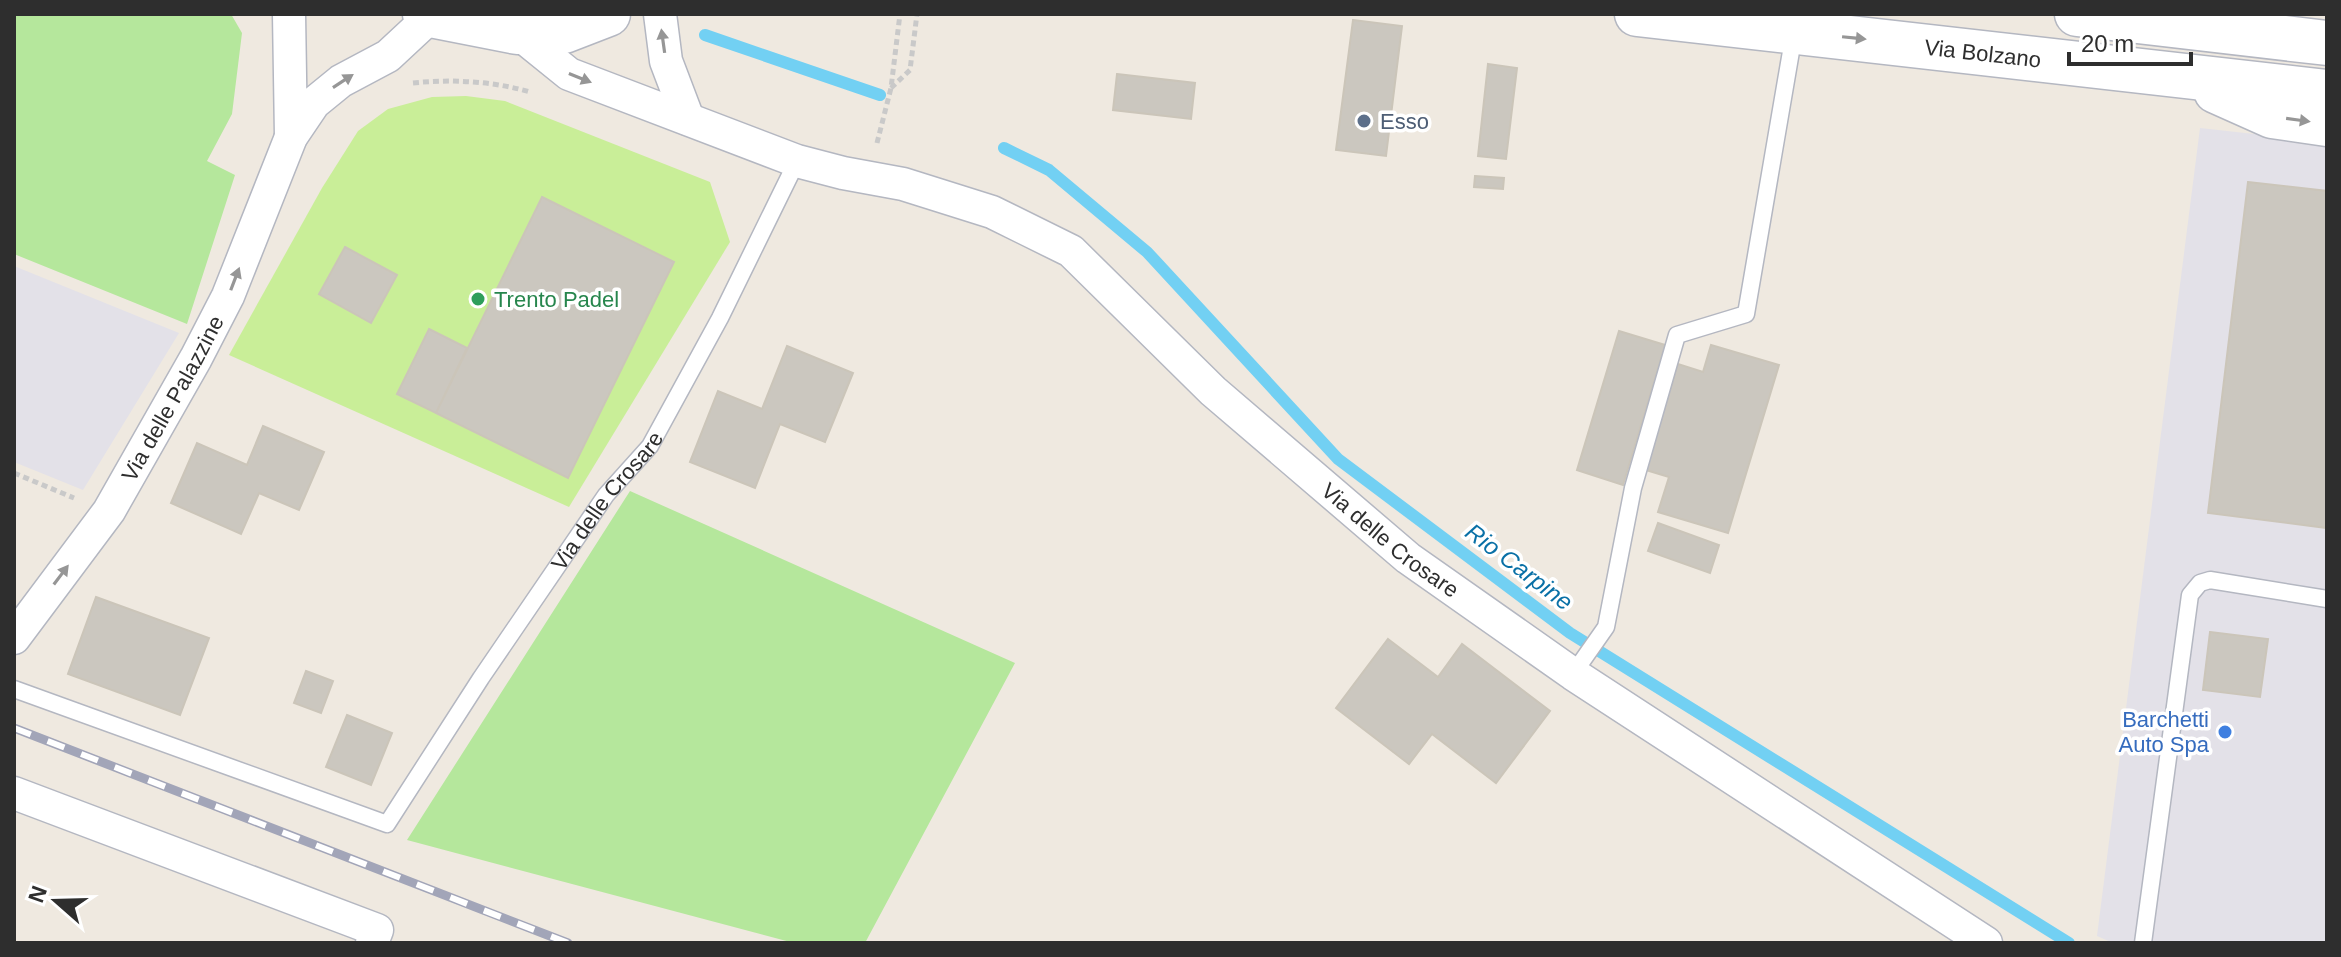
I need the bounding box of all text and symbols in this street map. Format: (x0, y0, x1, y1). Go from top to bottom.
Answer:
scale bar (2069, 16, 2191, 66)
one-way arrow (656, 28, 669, 53)
text: 20 m (2081, 30, 2134, 57)
one-way arrow (1842, 32, 1867, 45)
street label: Via Bolzano (1923, 35, 2042, 73)
one-way arrow (568, 71, 592, 84)
one-way arrow (332, 75, 354, 89)
place label: Esso (1380, 109, 1429, 134)
marker: Esso (1355, 112, 1373, 130)
one-way arrow (2286, 114, 2311, 127)
one-way arrow (229, 267, 242, 291)
place label: Trento Padel (494, 287, 619, 312)
marker: Trento Padel (469, 290, 487, 308)
street label: Via delle Palazzine (117, 311, 229, 486)
street label: Via delle Crosare (546, 428, 668, 575)
street label: Via delle Crosare (1317, 478, 1463, 603)
water label: Rio Carpine (1461, 518, 1578, 616)
one-way arrow (52, 565, 68, 585)
place label: Barchetti Auto Spa (2118, 707, 2210, 757)
marker: Barchetti Auto Spa (2216, 723, 2234, 741)
north arrow (16, 861, 96, 941)
text: N (23, 883, 52, 906)

